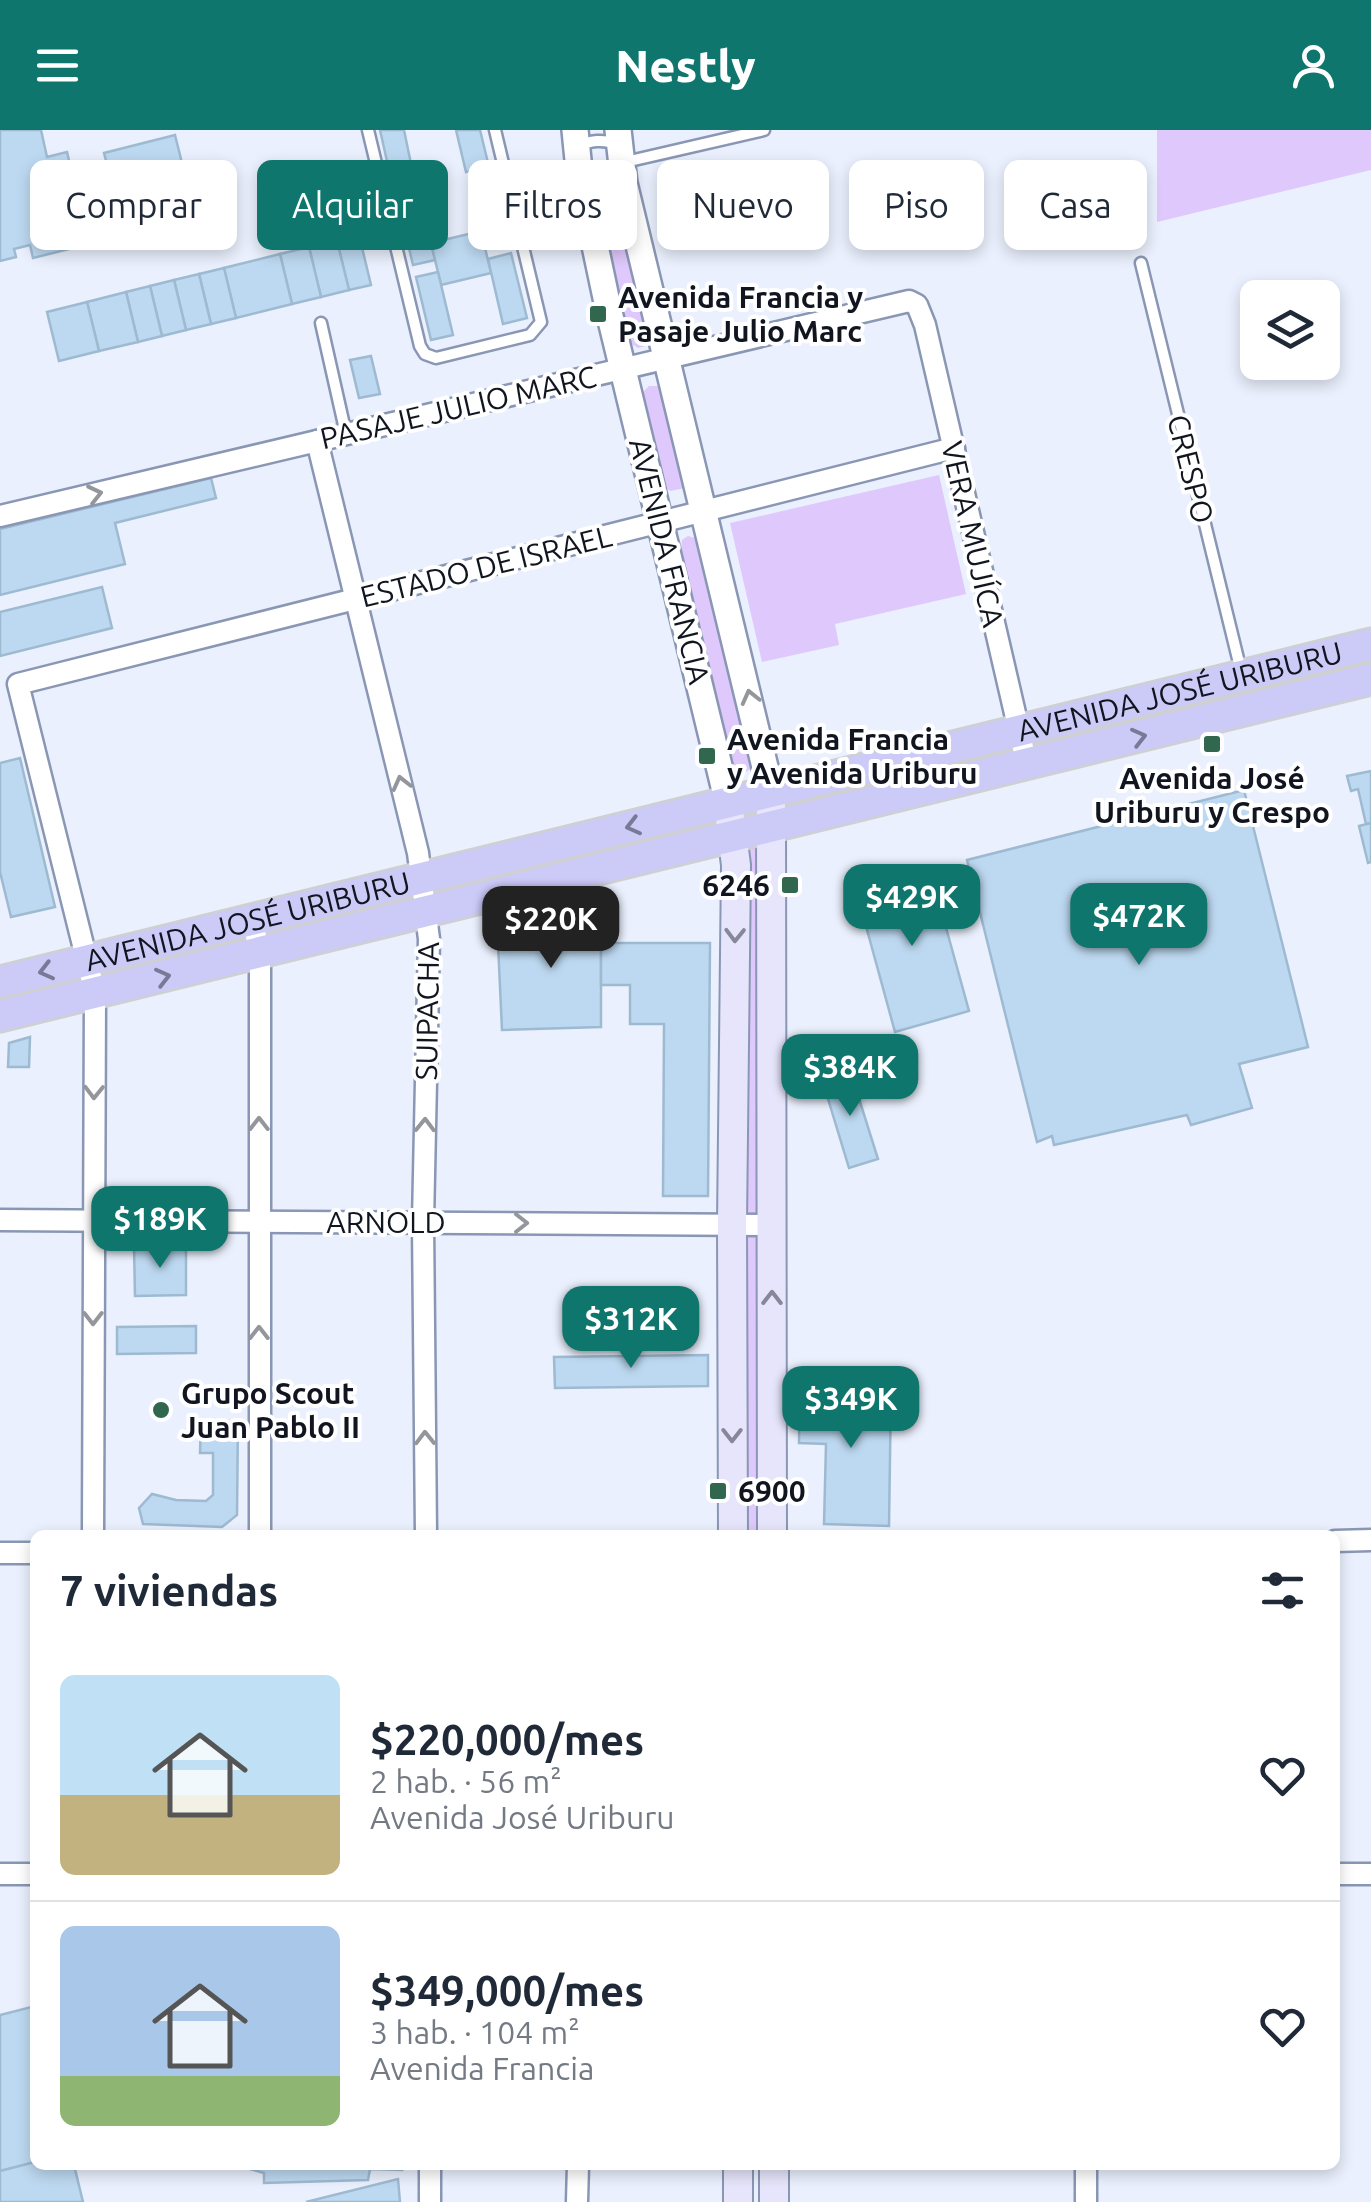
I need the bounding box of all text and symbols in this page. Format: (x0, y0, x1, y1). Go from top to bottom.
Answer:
icon: menu (30, 38, 85, 93)
icon: person (1286, 38, 1341, 93)
text: Nestly (615, 40, 756, 91)
chip: Comprar (30, 160, 237, 250)
chip: Alquilar (257, 160, 448, 250)
chip: Filtros (468, 160, 637, 250)
chip: Nuevo (657, 160, 829, 250)
chip: Piso (849, 160, 984, 250)
chip: Casa (1004, 160, 1147, 250)
place label: Avenida Francia y Pasaje Julio Marc (618, 280, 863, 348)
map controls (1240, 280, 1340, 380)
button: layers (1240, 280, 1340, 380)
marker: Avenida Francia y Pasaje Julio Marc (587, 303, 609, 325)
street label: PASAJE JULIO MARC (317, 359, 599, 455)
street label: CRESPO (1161, 411, 1221, 527)
street label: AVENIDA FRANCIA (623, 435, 717, 688)
street label: VERA MUJÍCA (935, 438, 1012, 631)
one-way arrow (86, 485, 103, 506)
street label: ESTADO DE ISRAEL (357, 518, 615, 614)
street label: AVENIDA JOSÉ URIBURU (1014, 635, 1346, 748)
one-way arrow (740, 689, 761, 706)
place label: Avenida Francia y Avenida Uriburu (727, 722, 978, 790)
one-way arrow (1130, 728, 1147, 749)
marker: Avenida José Uriburu y Crespo (1201, 733, 1223, 755)
marker: Avenida Francia y Avenida Uriburu (696, 745, 718, 767)
place label: Avenida José Uriburu y Crespo (1094, 761, 1330, 829)
one-way arrow (391, 775, 412, 792)
one-way arrow (625, 814, 642, 835)
pin: $429K (842, 864, 982, 949)
street label: AVENIDA JOSÉ URIBURU (82, 865, 414, 977)
place label: 6246 (702, 868, 770, 902)
marker: 6246 (779, 874, 801, 896)
text: $429K (865, 878, 959, 914)
pin: $472K (1069, 883, 1209, 968)
pin: $220K (481, 886, 621, 971)
text: $472K (1092, 897, 1186, 933)
text: $220K (504, 900, 598, 936)
one-way arrow (724, 928, 746, 944)
street label: SUIPACHA (409, 941, 445, 1081)
one-way arrow (38, 959, 55, 980)
one-way arrow (154, 968, 171, 989)
pin: $384K (780, 1034, 920, 1119)
text: $384K (803, 1048, 897, 1084)
one-way arrow (84, 1085, 105, 1101)
one-way arrow (248, 1115, 270, 1130)
one-way arrow (415, 1116, 436, 1132)
pin: $189K (90, 1186, 230, 1271)
text: $189K (113, 1200, 207, 1236)
street label: ARNOLD (326, 1205, 446, 1239)
one-way arrow (514, 1212, 529, 1234)
pin: $312K (561, 1286, 701, 1371)
one-way arrow (761, 1289, 783, 1304)
text: $312K (584, 1300, 678, 1336)
one-way arrow (82, 1310, 104, 1326)
one-way arrow (248, 1324, 270, 1340)
pin: $349K (781, 1366, 921, 1451)
place label: Grupo Scout Juan Pablo II (181, 1376, 360, 1444)
text: $349K (804, 1380, 898, 1416)
marker: Grupo Scout Juan Pablo II (150, 1399, 172, 1421)
one-way arrow (722, 1428, 743, 1444)
one-way arrow (415, 1429, 436, 1445)
place label: 6900 (738, 1474, 806, 1508)
marker: 6900 (707, 1480, 729, 1502)
icon: filters (1255, 1563, 1310, 1618)
text: 7 viviendas (60, 1567, 278, 1614)
icon: home (140, 1715, 260, 1835)
text: $220,000/mes (370, 1716, 644, 1763)
icon: heart (1255, 1748, 1310, 1803)
text: 2 hab. · 56 m² (370, 1763, 562, 1799)
text: Avenida José Uriburu (370, 1799, 675, 1835)
icon: home (140, 1966, 260, 2086)
text: $349,000/mes (370, 1967, 644, 2014)
icon: heart (1255, 1999, 1310, 2054)
text: 3 hab. · 104 m² (370, 2014, 580, 2050)
text: Avenida Francia (370, 2050, 594, 2086)

